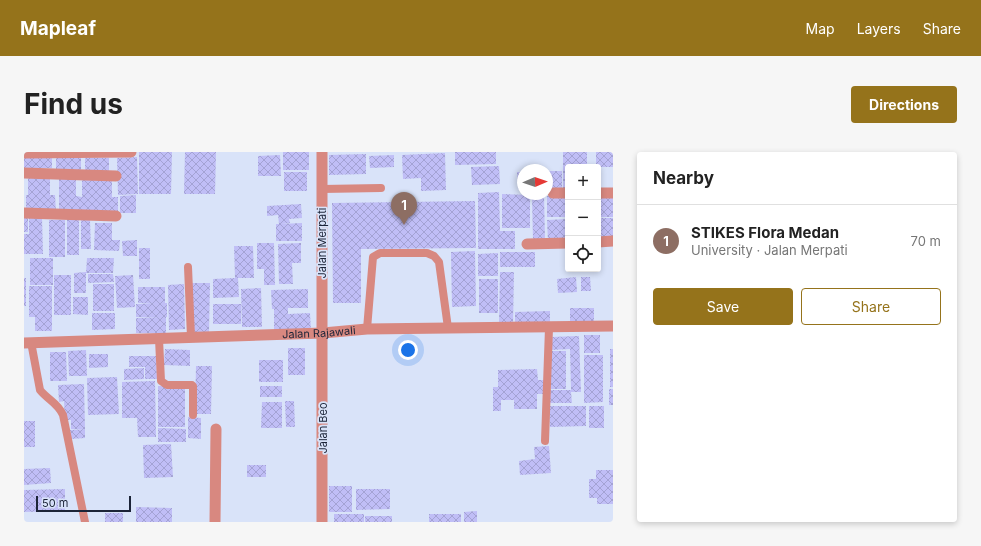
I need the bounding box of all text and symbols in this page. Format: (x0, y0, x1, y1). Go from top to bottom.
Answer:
text: Mapleaf (20, 17, 96, 40)
text: Map (806, 20, 835, 37)
text: Layers (857, 20, 901, 37)
text: Share (923, 20, 961, 37)
button: Directions (851, 86, 957, 123)
text: Find us (24, 87, 123, 121)
north arrow (517, 164, 553, 200)
map controls (565, 164, 601, 272)
button: + (565, 164, 601, 200)
text: Nearby (653, 168, 714, 188)
pin: 1 (391, 192, 417, 225)
button: − (565, 200, 601, 236)
street label: Jalan Merpati (315, 208, 329, 278)
text: STIKES Flora Medan (691, 223, 839, 242)
text: 1 (663, 233, 669, 249)
text: 70 m (911, 233, 941, 249)
button: locate (565, 236, 601, 272)
text: University · Jalan Merpati (691, 242, 848, 258)
button: Save (653, 288, 793, 325)
button: Share (801, 288, 941, 325)
street label: Jalan Rajawali (282, 323, 356, 341)
your location (398, 340, 418, 360)
street label: Jalan Beo (316, 402, 330, 454)
scale bar (36, 494, 131, 513)
text: 50 m (42, 496, 68, 510)

